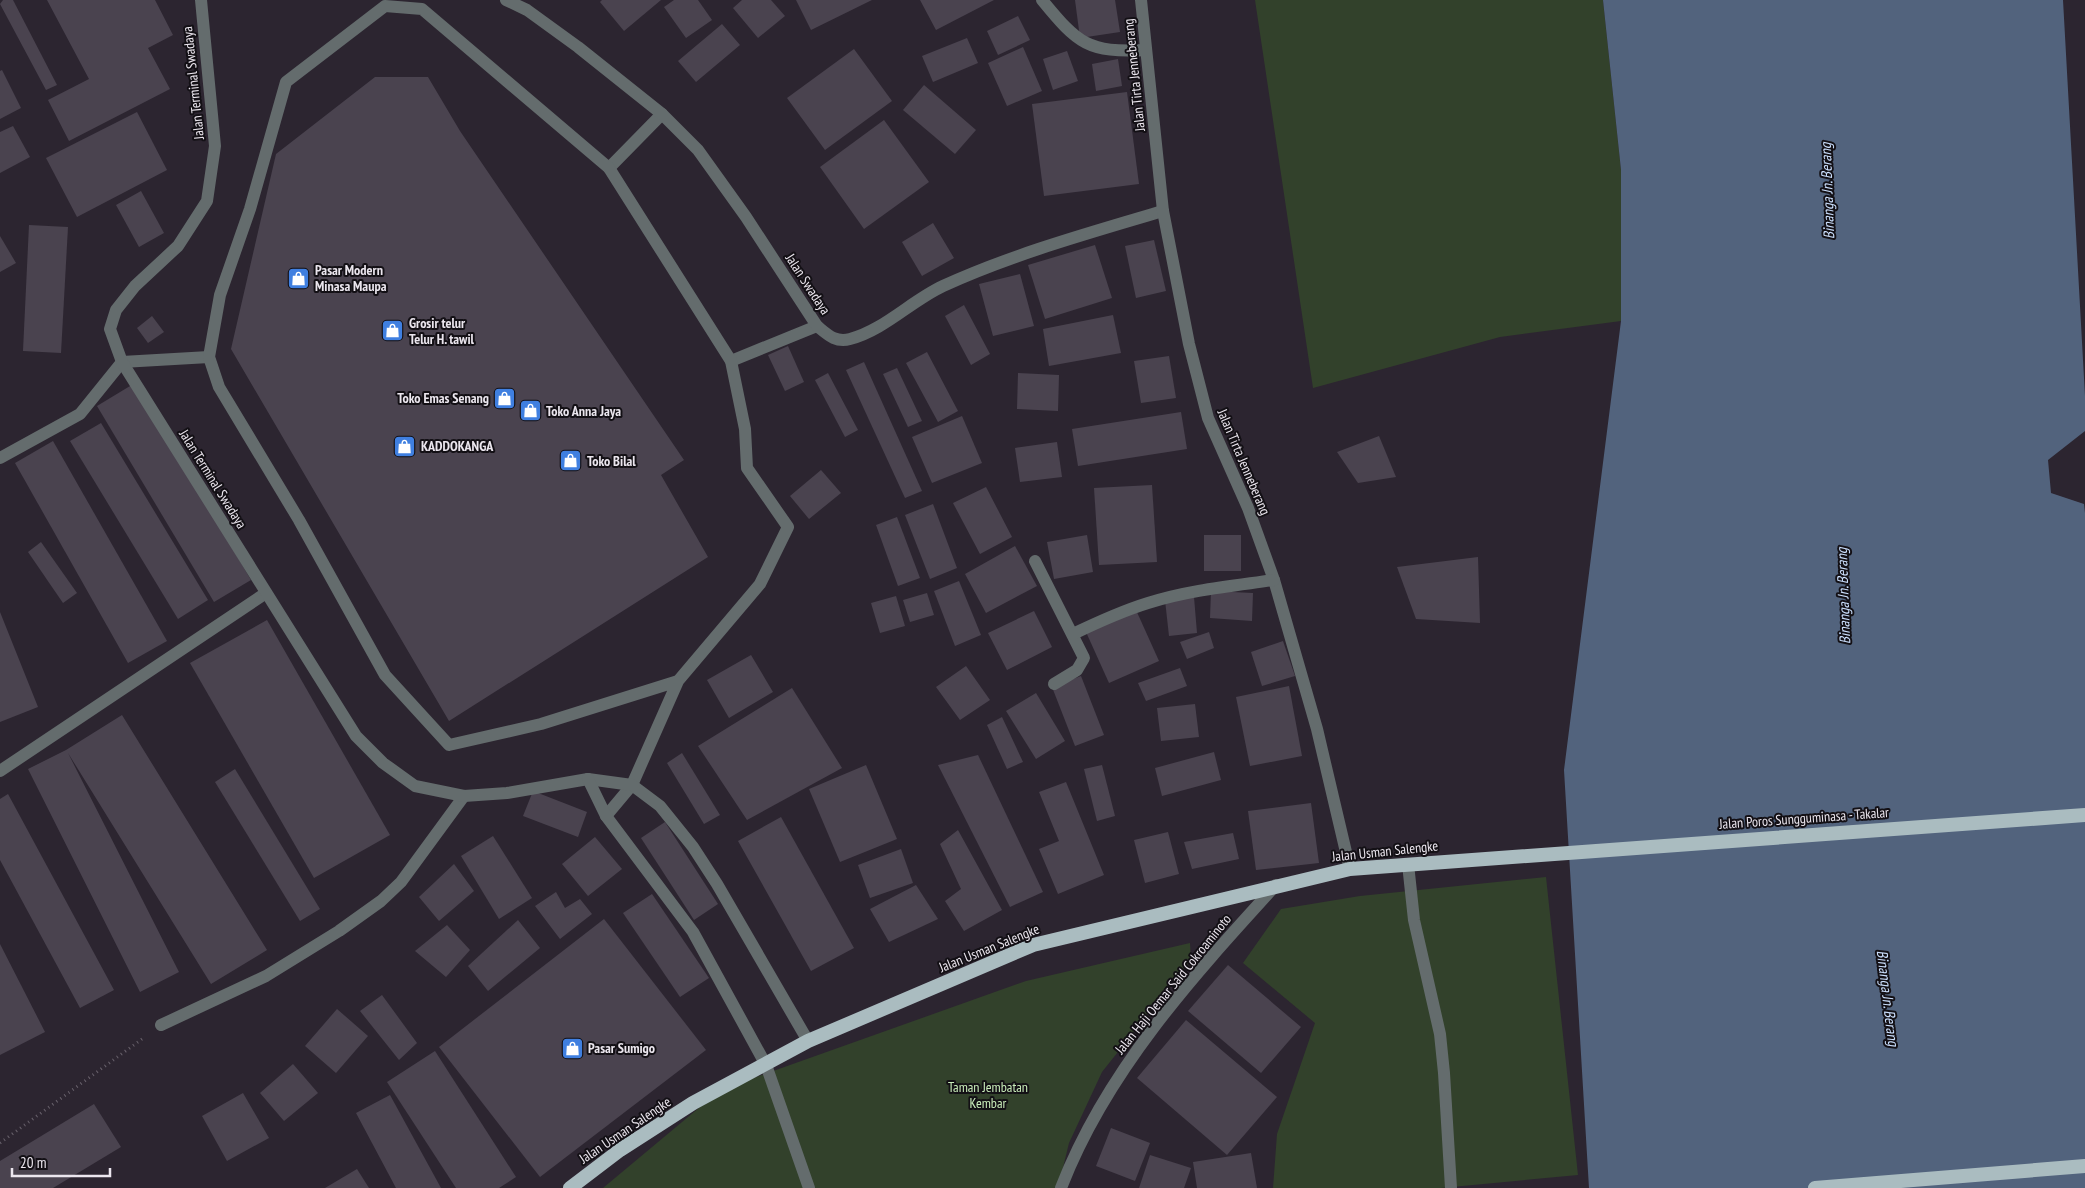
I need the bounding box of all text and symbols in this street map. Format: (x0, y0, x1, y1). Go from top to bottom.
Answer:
street label: Jalan Tirta Jenneberang (1119, 18, 1149, 133)
street label: Jalan Terminal Swadaya (178, 26, 208, 141)
water label: Binanga Jn. Berang (1816, 141, 1838, 240)
street label: Jalan Swadaya (781, 249, 834, 318)
place label: Pasar Modern Minasa Maupa (315, 261, 387, 295)
shop icon: Pasar Modern Minasa Maupa (287, 266, 311, 290)
place label: Grosir telur Telur H. tawil (409, 314, 475, 348)
shop icon: Grosir telur Telur H. tawil (381, 319, 405, 343)
shop icon: Toko Emas Senang (493, 386, 517, 410)
place label: Toko Emas Senang (397, 389, 489, 407)
shop icon: Toko Anna Jaya (518, 399, 542, 423)
place label: Toko Anna Jaya (546, 402, 621, 420)
street label: Jalan Tirta Jenneberang (1213, 405, 1274, 518)
street label: Jalan Terminal Swadaya (175, 425, 251, 532)
shop icon: KADDOKANGA (393, 434, 417, 458)
place label: KADDOKANGA (421, 437, 494, 455)
shop icon: Toko Bilal (559, 449, 583, 473)
place label: Toko Bilal (587, 452, 636, 470)
water label: Binanga Jn. Berang (1832, 546, 1854, 645)
street label: Jalan Poros Sungguminasa - Takalar (1718, 803, 1890, 833)
street label: Jalan Usman Salengke (1330, 836, 1439, 866)
street label: Jalan Haji Oemar Said Cokroaminoto (1110, 910, 1235, 1058)
street label: Jalan Usman Salengke (935, 920, 1042, 977)
water label: Binanga Jn. Berang (1873, 949, 1904, 1049)
shop icon: Pasar Sumigo (560, 1036, 584, 1060)
place label: Pasar Sumigo (588, 1039, 655, 1057)
park label: Taman Jembatan Kembar (948, 1078, 1028, 1112)
street label: Jalan Usman Salengke (575, 1093, 674, 1168)
scale bar (12, 1146, 110, 1178)
text: 20 m (20, 1153, 46, 1172)

